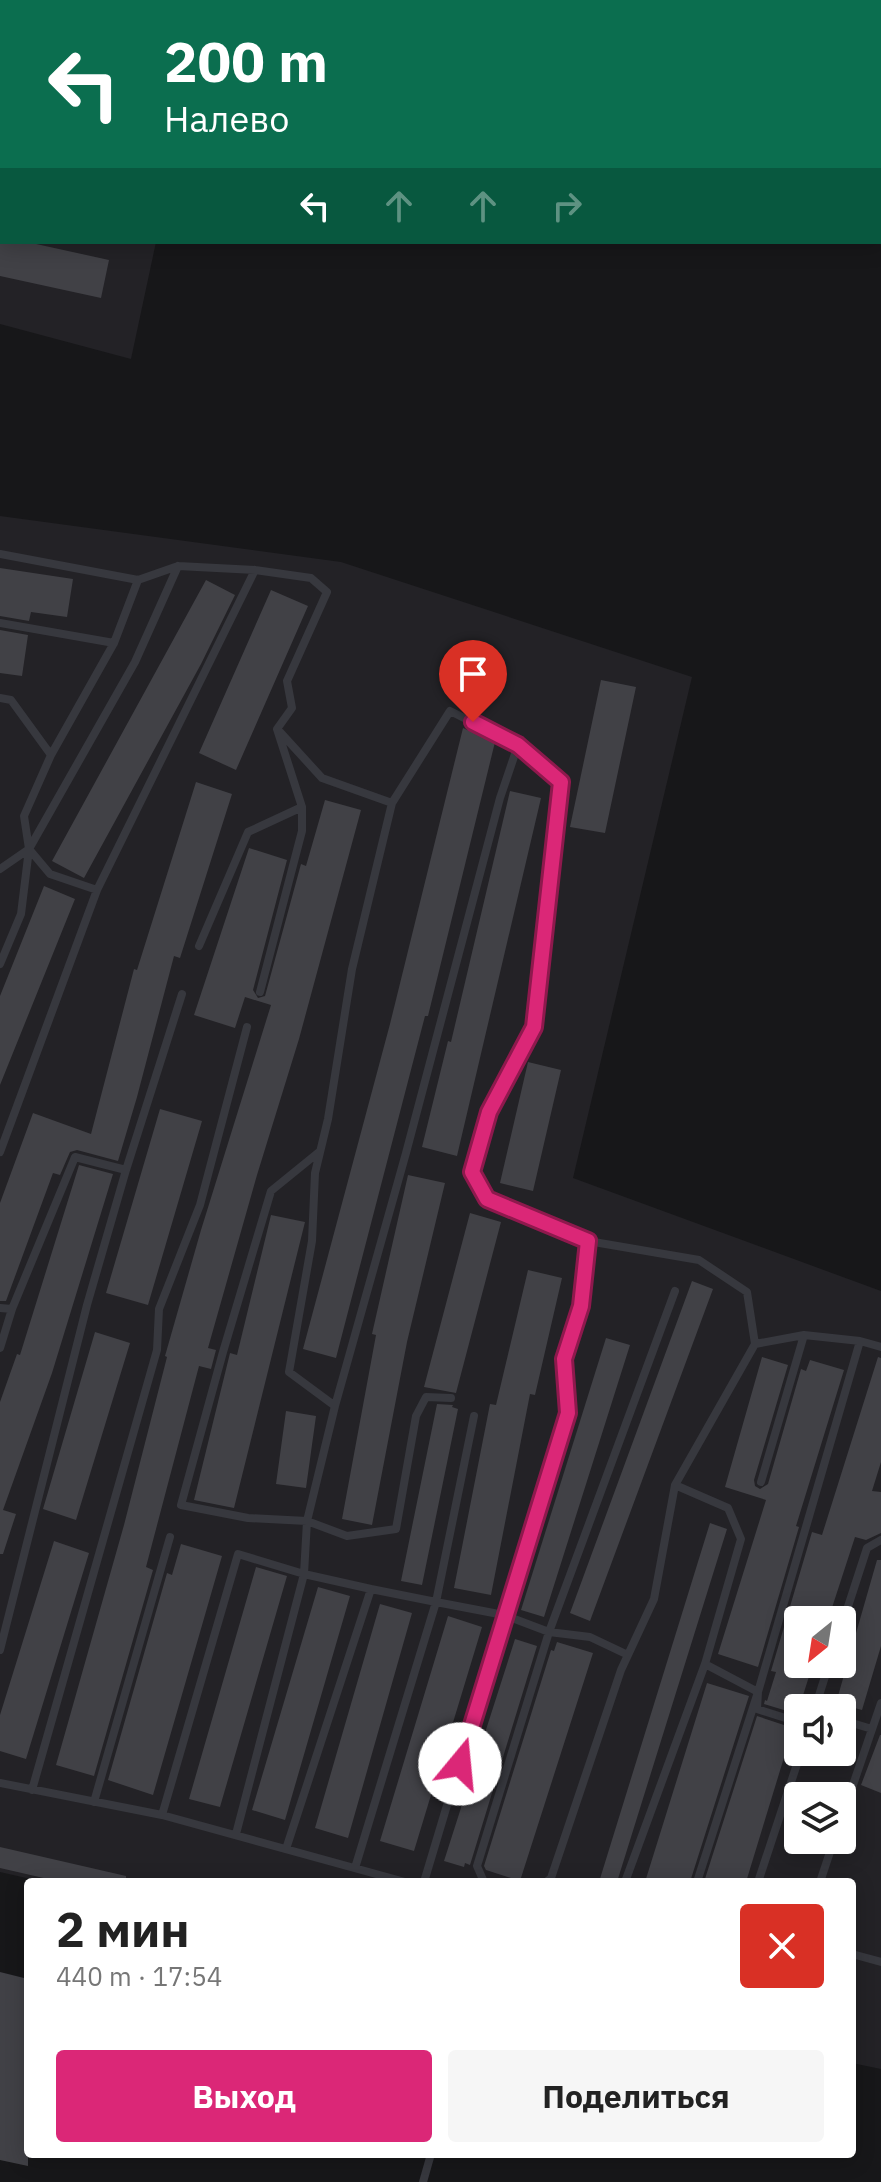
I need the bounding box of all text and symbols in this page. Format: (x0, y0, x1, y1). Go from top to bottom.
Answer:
text: 200 m (164, 25, 328, 97)
icon: left (32, 32, 136, 136)
text: Налево (164, 95, 289, 142)
icon: left (293, 184, 337, 228)
icon: ahead (377, 184, 421, 228)
icon: ahead (461, 184, 505, 228)
icon: right (545, 184, 589, 228)
pin (439, 640, 507, 722)
icon: arrive (451, 652, 495, 696)
north arrow (784, 1606, 856, 1678)
map controls (784, 1606, 856, 1854)
button: sound (784, 1694, 856, 1766)
position arrow (418, 1722, 502, 1806)
button: layers (784, 1782, 856, 1854)
text: 2 мин (56, 1898, 190, 1960)
button: close (740, 1904, 824, 1988)
text: 440 m · 17:54 (56, 1959, 222, 1993)
button: Выход (56, 2050, 432, 2142)
button: Поделиться (448, 2050, 824, 2142)

